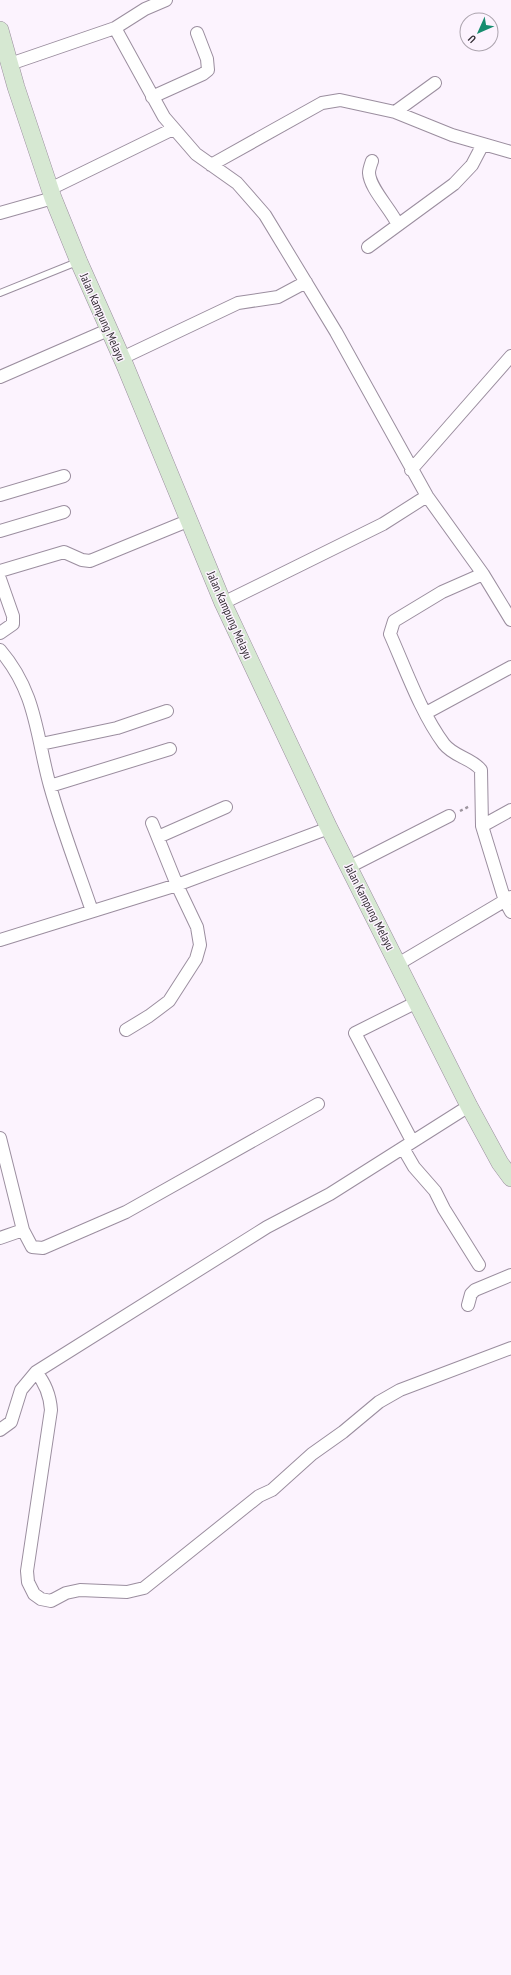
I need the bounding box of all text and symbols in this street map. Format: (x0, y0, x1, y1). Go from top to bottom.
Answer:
north arrow (459, 12, 499, 52)
text: U (465, 32, 479, 46)
street label: Jalan Kampung Melayu (76, 270, 129, 363)
street label: Jalan Kampung Melayu (203, 568, 256, 661)
street label: Jalan Kampung Melayu (341, 861, 398, 953)

